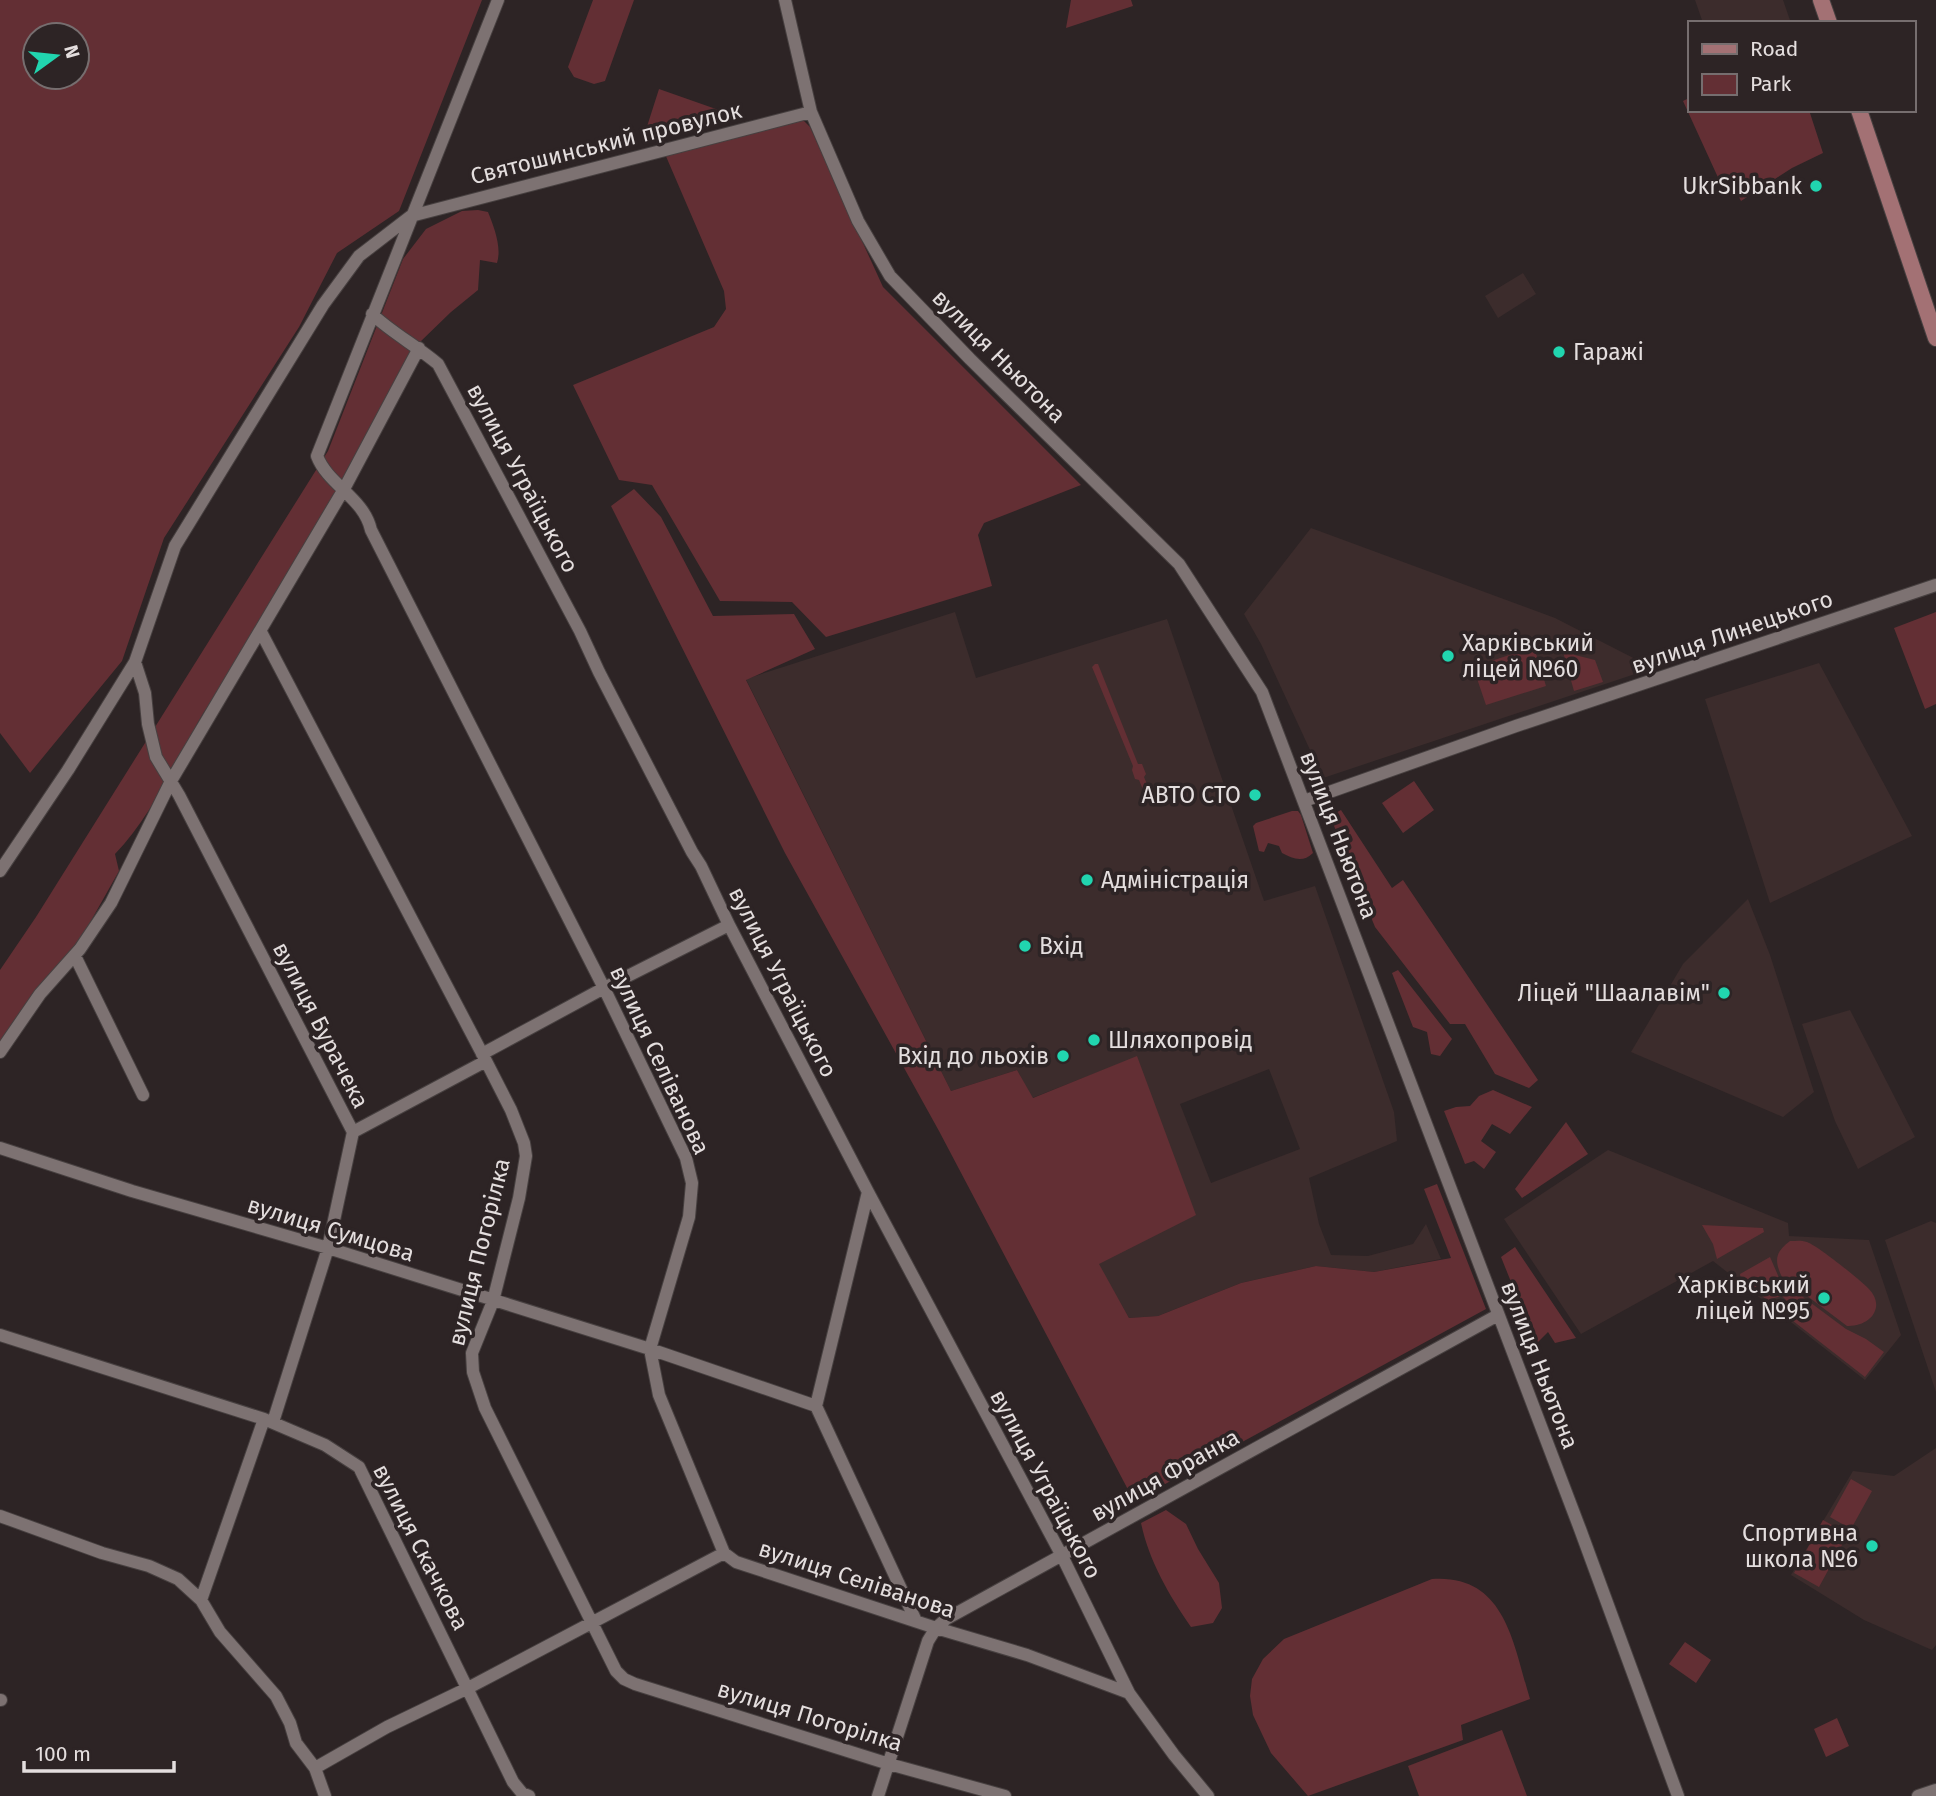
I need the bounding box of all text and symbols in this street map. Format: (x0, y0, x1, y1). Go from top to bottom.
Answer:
north arrow (21, 21, 91, 91)
legend (1688, 21, 1915, 112)
text: Road (1750, 36, 1798, 62)
text: N (59, 43, 85, 61)
text: Park (1750, 71, 1792, 97)
street label: Святошинський провулок (467, 96, 745, 190)
place label: UkrSibbank (1682, 172, 1802, 200)
marker: UkrSibbank (1808, 178, 1824, 194)
street label: вулиця Ньютона (926, 283, 1072, 429)
place label: Гаражі (1573, 338, 1644, 366)
marker: Гаражі (1551, 344, 1567, 360)
street label: вулиця Уграїцького (461, 379, 585, 577)
street label: вулиця Линецького (1628, 584, 1836, 680)
place label: Харківський ліцей №60 (1462, 629, 1594, 683)
marker: Харківський ліцей №60 (1440, 648, 1456, 664)
street label: вулиця Ньютона (1294, 747, 1384, 923)
place label: АВТО СТО (1142, 781, 1241, 809)
marker: АВТО СТО (1247, 787, 1263, 803)
place label: Адміністрація (1101, 866, 1249, 894)
marker: Адміністрація (1079, 872, 1095, 888)
street label: вулиця Уграїцького (723, 882, 843, 1082)
place label: Вхід (1039, 932, 1083, 960)
street label: вулиця Бурачека (267, 937, 375, 1113)
marker: Вхід (1017, 938, 1033, 954)
street label: вулиця Селіванова (604, 961, 716, 1159)
place label: Ліцей "Шаалавім" (1518, 979, 1710, 1007)
marker: Ліцей "Шаалавім" (1716, 985, 1732, 1001)
place label: Шляхопровід (1108, 1026, 1253, 1054)
marker: Шляхопровід (1086, 1032, 1102, 1048)
place label: Вхід до льохів (897, 1042, 1049, 1070)
marker: Вхід до льохів (1055, 1048, 1071, 1064)
street label: вулиця Погорілка (442, 1155, 516, 1349)
street label: вулиця Сумцова (244, 1190, 418, 1268)
place label: Харківський ліцей №95 (1678, 1271, 1810, 1325)
street label: вулиця Ньютона (1495, 1277, 1585, 1453)
marker: Харківський ліцей №95 (1816, 1290, 1832, 1306)
street label: вулиця Уграїцького (984, 1385, 1108, 1583)
street label: вулиця Франка (1086, 1423, 1244, 1527)
street label: вулиця Скачкова (367, 1459, 475, 1635)
place label: Спортивна школа №6 (1742, 1519, 1858, 1573)
street label: вулиця Селіванова (755, 1534, 959, 1624)
marker: Спортивна школа №6 (1864, 1538, 1880, 1554)
street label: вулиця Погорілка (714, 1675, 906, 1757)
scale bar (24, 1730, 175, 1774)
text: 100 m (35, 1741, 91, 1767)

